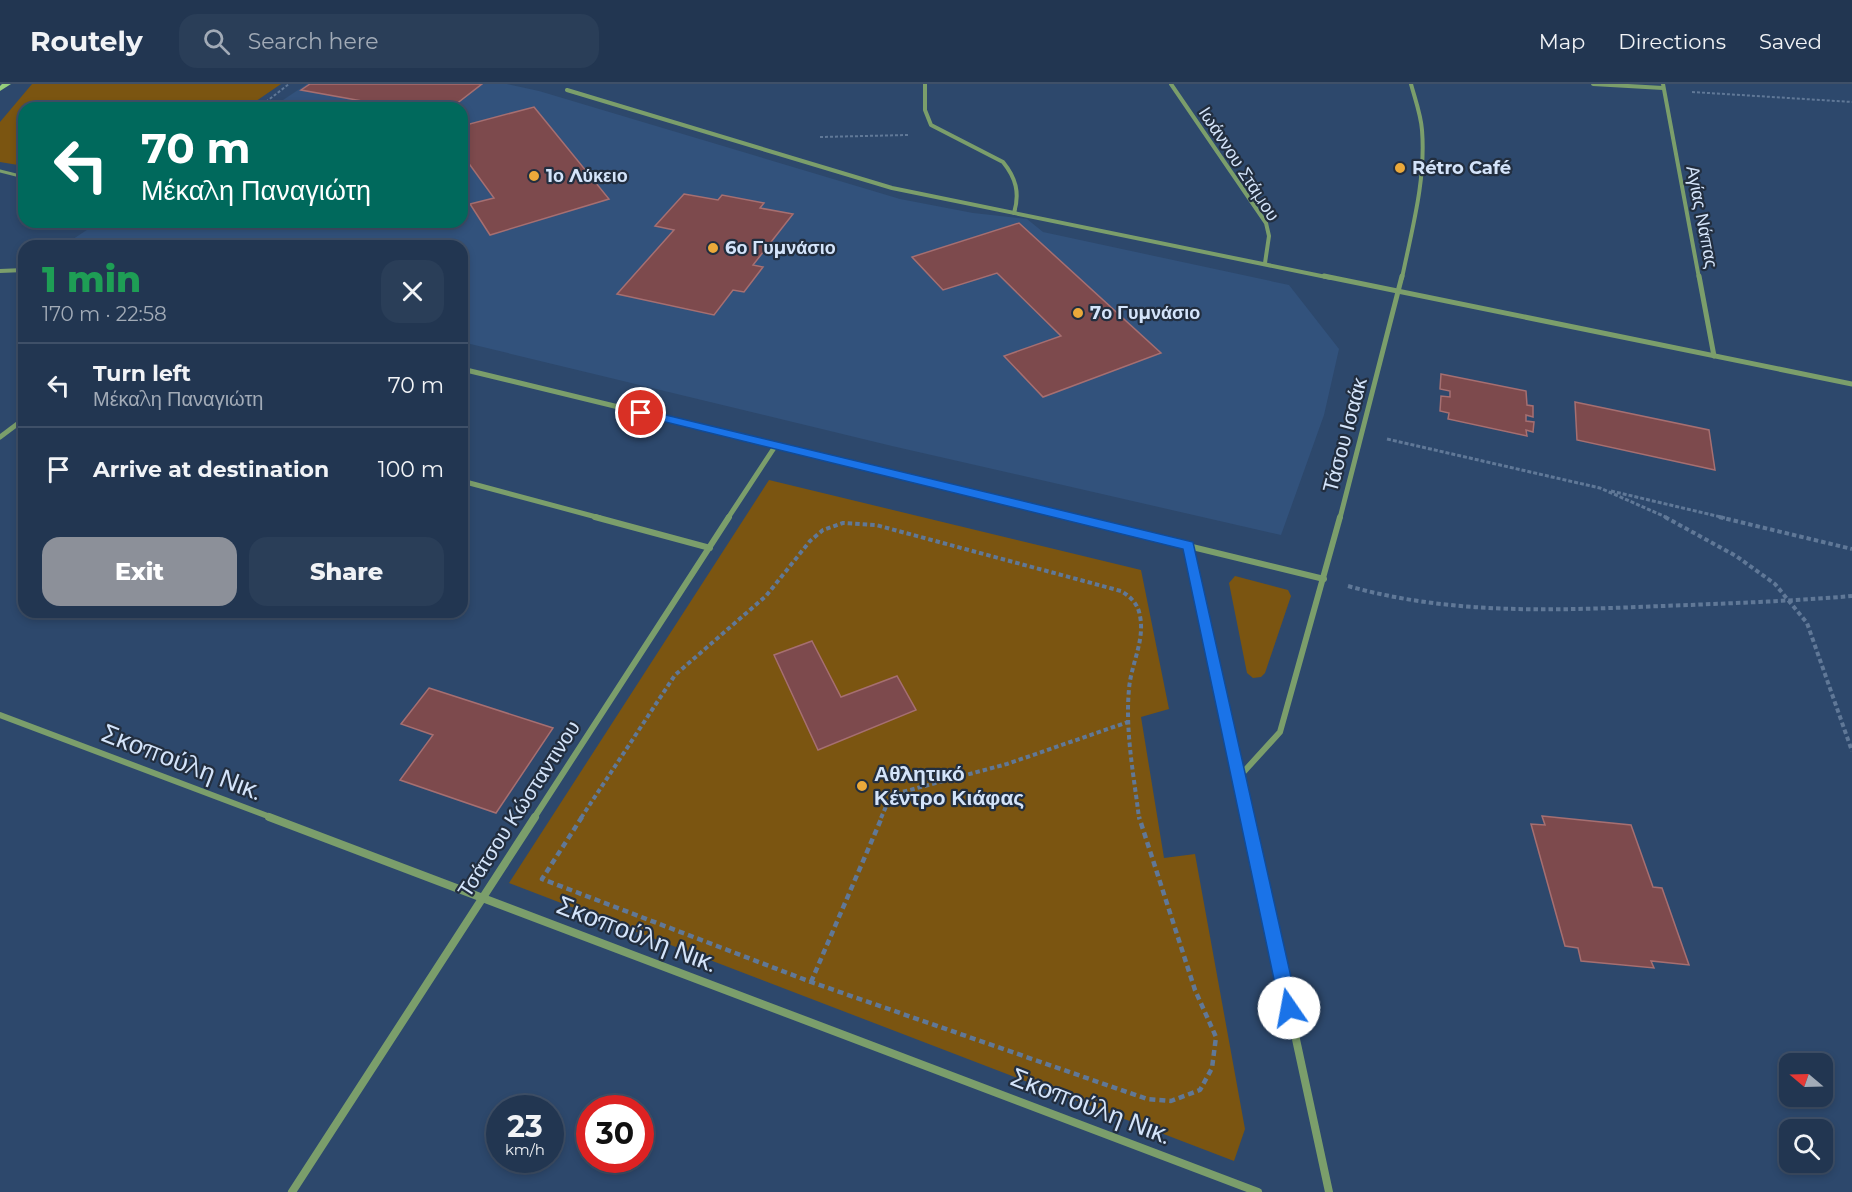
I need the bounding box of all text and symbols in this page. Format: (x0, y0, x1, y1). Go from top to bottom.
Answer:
search box (179, 14, 599, 68)
text: Routely (30, 24, 143, 58)
icon: search (200, 25, 233, 58)
text: Search here (248, 28, 379, 55)
text: Map (1539, 29, 1585, 54)
text: Directions (1618, 29, 1726, 54)
text: Saved (1759, 29, 1822, 54)
street label: Ιωάννου Στάμου (1194, 103, 1284, 225)
text: 70 m (141, 122, 251, 174)
icon: left (42, 126, 120, 204)
place label: Rétro Café (1412, 157, 1511, 179)
marker: Rétro Café (1393, 161, 1407, 175)
street label: Αγίας Νάπας (1681, 164, 1723, 270)
place label: 1ο Λύκειο (546, 165, 628, 187)
marker: 1ο Λύκειο (527, 169, 541, 183)
text: Μέκαλη Παναγιώτη (141, 174, 371, 207)
place label: 6ο Γυμνάσιο (725, 237, 836, 259)
marker: 6ο Γυμνάσιο (706, 241, 720, 255)
text: 1 min (42, 257, 141, 301)
button: close (381, 260, 444, 323)
text: 170 m · 22:58 (42, 302, 167, 326)
place label: 7ο Γυμνάσιο (1090, 302, 1200, 324)
marker: 7ο Γυμνάσιο (1071, 306, 1085, 320)
text: Turn left (93, 360, 191, 387)
icon: left (42, 369, 75, 402)
text: 70 m (388, 372, 444, 399)
street label: Τάσου Ισαάκ (1317, 374, 1372, 495)
text: Μέκαλη Παναγιώτη (93, 387, 263, 411)
pin (615, 387, 666, 438)
icon: arrive (624, 396, 657, 429)
icon: arrive (42, 453, 75, 486)
text: Arrive at destination (93, 456, 329, 483)
text: 100 m (378, 456, 444, 483)
button: Exit (42, 537, 237, 606)
button: Share (249, 537, 444, 606)
street label: Τσάτσου Κώσταντινου (452, 716, 585, 902)
street label: Σκοπούλη Νικ. (97, 717, 267, 807)
place label: Αθλητικό Κέντρο Κιάφας (874, 761, 1024, 810)
marker: Αθλητικό Κέντρο Κιάφας (855, 779, 869, 793)
street label: Σκοπούλη Νικ. (552, 889, 722, 979)
position arrow (1257, 976, 1321, 1040)
north arrow (1779, 1053, 1833, 1107)
map controls (1779, 1053, 1833, 1173)
street label: Σκοπούλη Νικ. (1006, 1061, 1176, 1151)
speed limit sign: 30 (576, 1095, 654, 1173)
text: 23 (507, 1108, 543, 1145)
button: search (1779, 1119, 1833, 1173)
text: km/h (505, 1140, 545, 1159)

